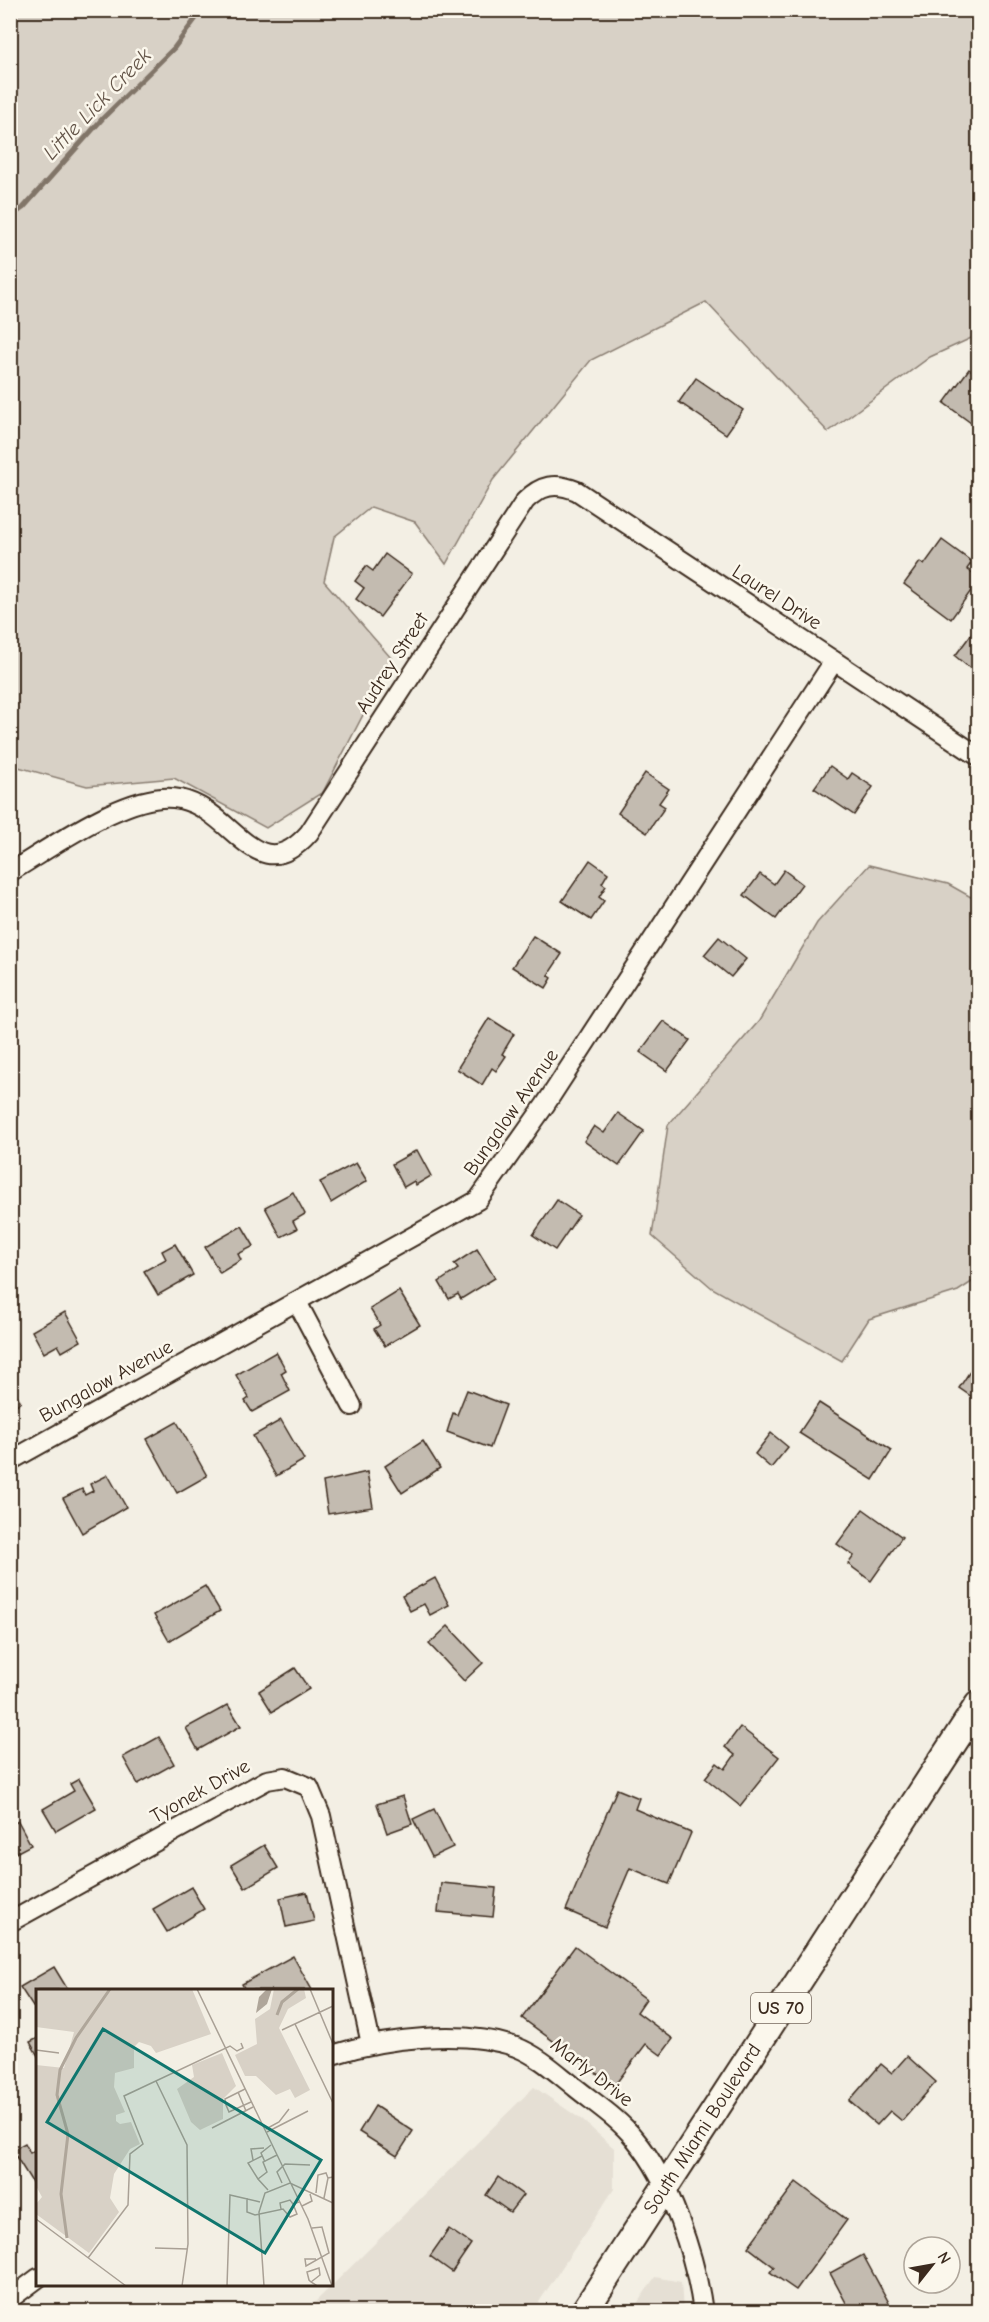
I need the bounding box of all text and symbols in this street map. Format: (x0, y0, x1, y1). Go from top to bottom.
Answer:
water label: Little Lick Creek (38, 43, 157, 164)
street label: Laurel Drive (728, 560, 826, 634)
street label: Audrey Street (351, 607, 434, 718)
street label: Bungalow Avenue (459, 1044, 563, 1180)
street label: Bungalow Avenue (35, 1335, 177, 1427)
street label: Tyonek Drive (146, 1754, 254, 1828)
inset map (36, 1989, 333, 2286)
road number: US 70 (751, 1993, 811, 2023)
street label: Marly Drive (546, 2033, 638, 2111)
street label: South Miami Boulevard (638, 2040, 766, 2218)
north arrow (902, 2235, 962, 2295)
text: N (934, 2249, 954, 2267)

